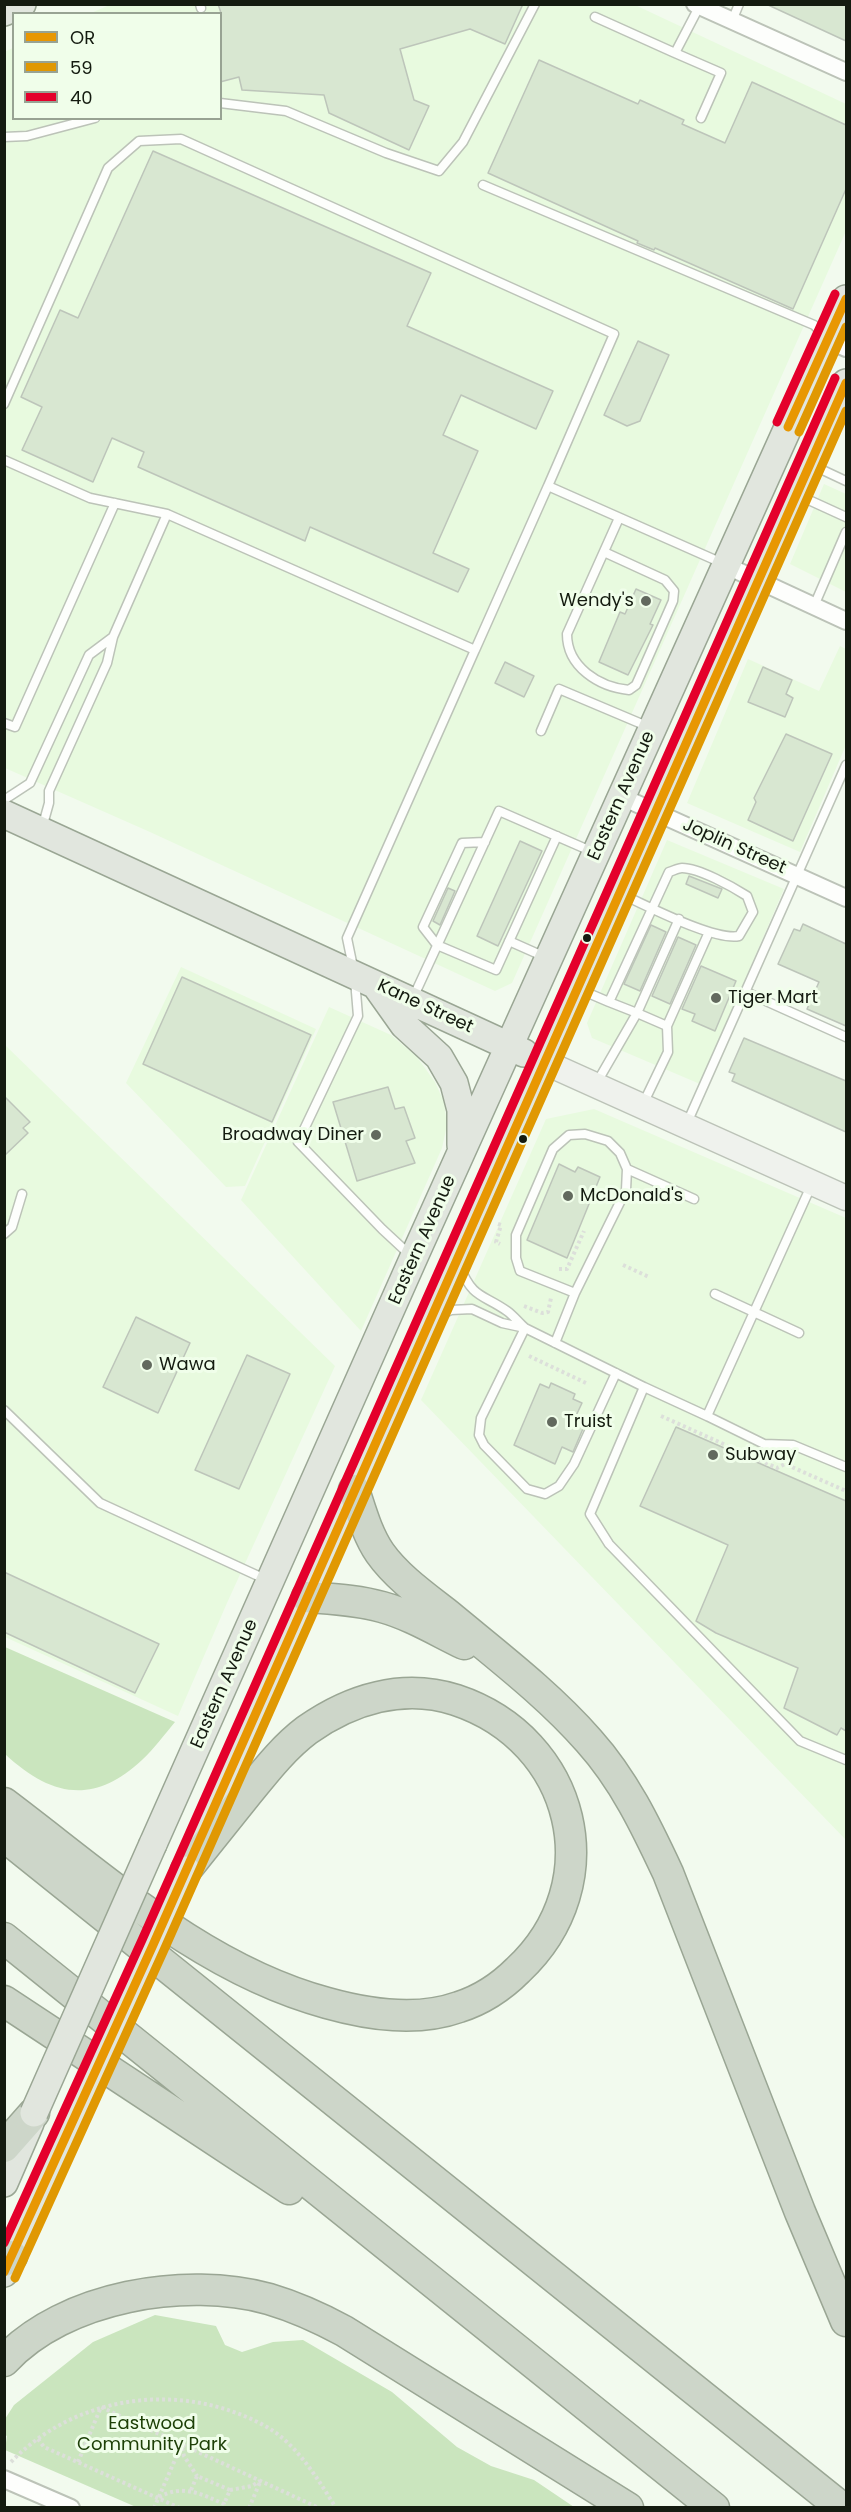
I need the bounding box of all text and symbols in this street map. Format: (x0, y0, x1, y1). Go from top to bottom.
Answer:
legend (12, 12, 222, 120)
text: OR (70, 25, 95, 50)
text: 59 (70, 55, 93, 80)
text: 40 (70, 85, 93, 110)
place label: Wendy's (559, 590, 634, 612)
marker: Wendy's (639, 594, 653, 608)
street label: Eastern Avenue (584, 728, 660, 864)
street label: Joplin Street (679, 815, 789, 879)
unlabelled marker (581, 932, 593, 944)
street label: Kane Street (374, 975, 476, 1039)
place label: Tiger Mart (728, 987, 818, 1009)
marker: Tiger Mart (709, 991, 723, 1005)
place label: Broadway Diner (222, 1124, 364, 1146)
marker: Broadway Diner (369, 1128, 383, 1142)
unlabelled marker (517, 1133, 529, 1145)
street label: Eastern Avenue (385, 1172, 461, 1308)
place label: McDonald's (580, 1185, 683, 1207)
marker: McDonald's (561, 1189, 575, 1203)
place label: Wawa (159, 1354, 216, 1376)
marker: Wawa (140, 1358, 154, 1372)
place label: Truist (564, 1411, 612, 1433)
marker: Truist (545, 1415, 559, 1429)
place label: Subway (725, 1444, 796, 1466)
marker: Subway (706, 1448, 720, 1462)
street label: Eastern Avenue (187, 1616, 263, 1752)
park label: Eastwood Community Park (77, 2413, 227, 2456)

